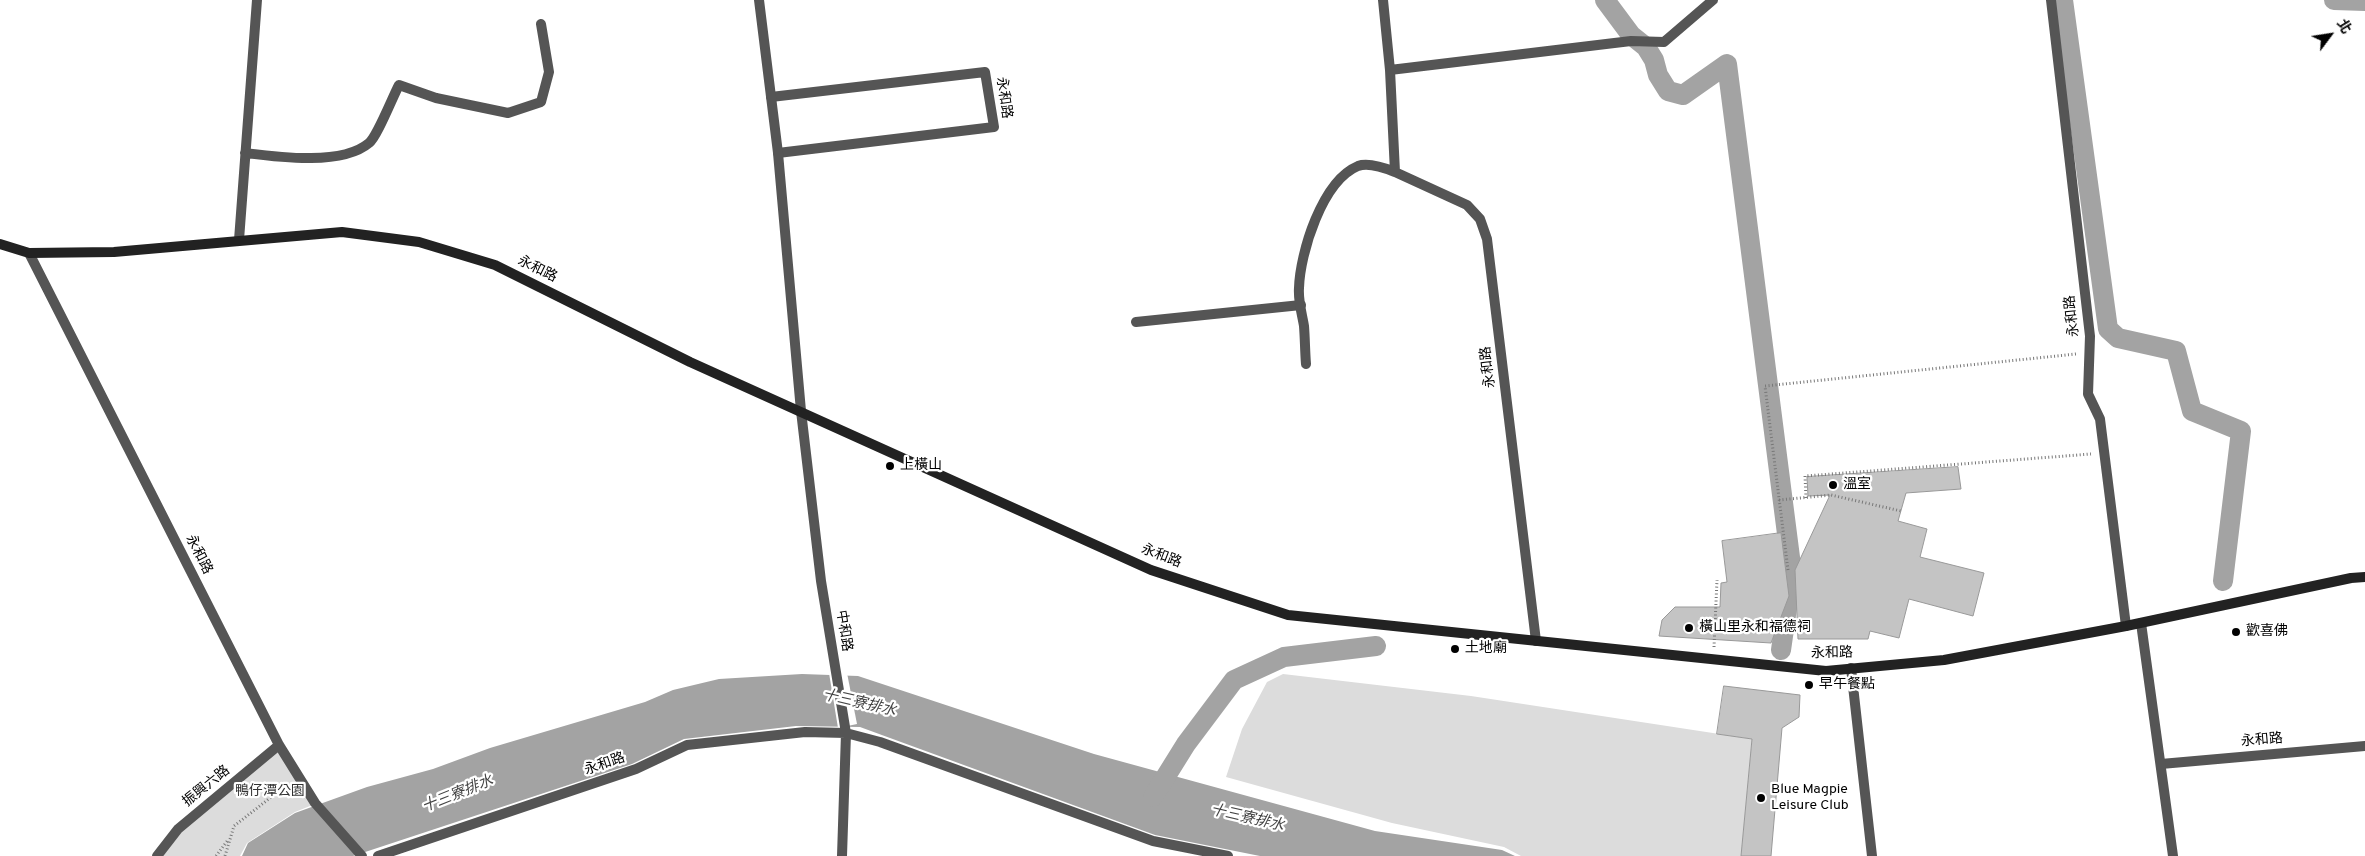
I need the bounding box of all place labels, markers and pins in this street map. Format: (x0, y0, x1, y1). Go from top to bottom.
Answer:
place label: 上橫山 (900, 458, 942, 474)
marker: 上橫山 (884, 460, 896, 472)
place label: 溫室 (1843, 477, 1871, 493)
marker: 溫室 (1827, 479, 1839, 491)
place label: 橫山里永和福德祠 (1699, 620, 1811, 636)
marker: 橫山里永和福德祠 (1683, 622, 1695, 634)
place label: 歡喜佛 (2246, 624, 2288, 640)
marker: 歡喜佛 (2230, 626, 2242, 638)
place label: 土地廟 (1465, 641, 1507, 657)
marker: 土地廟 (1449, 643, 1461, 655)
place label: 早午餐點 (1819, 677, 1875, 693)
marker: 早午餐點 (1803, 679, 1815, 691)
place label: Blue Magpie Leisure Club (1771, 782, 1849, 814)
marker: Blue Magpie Leisure Club (1755, 792, 1767, 804)

